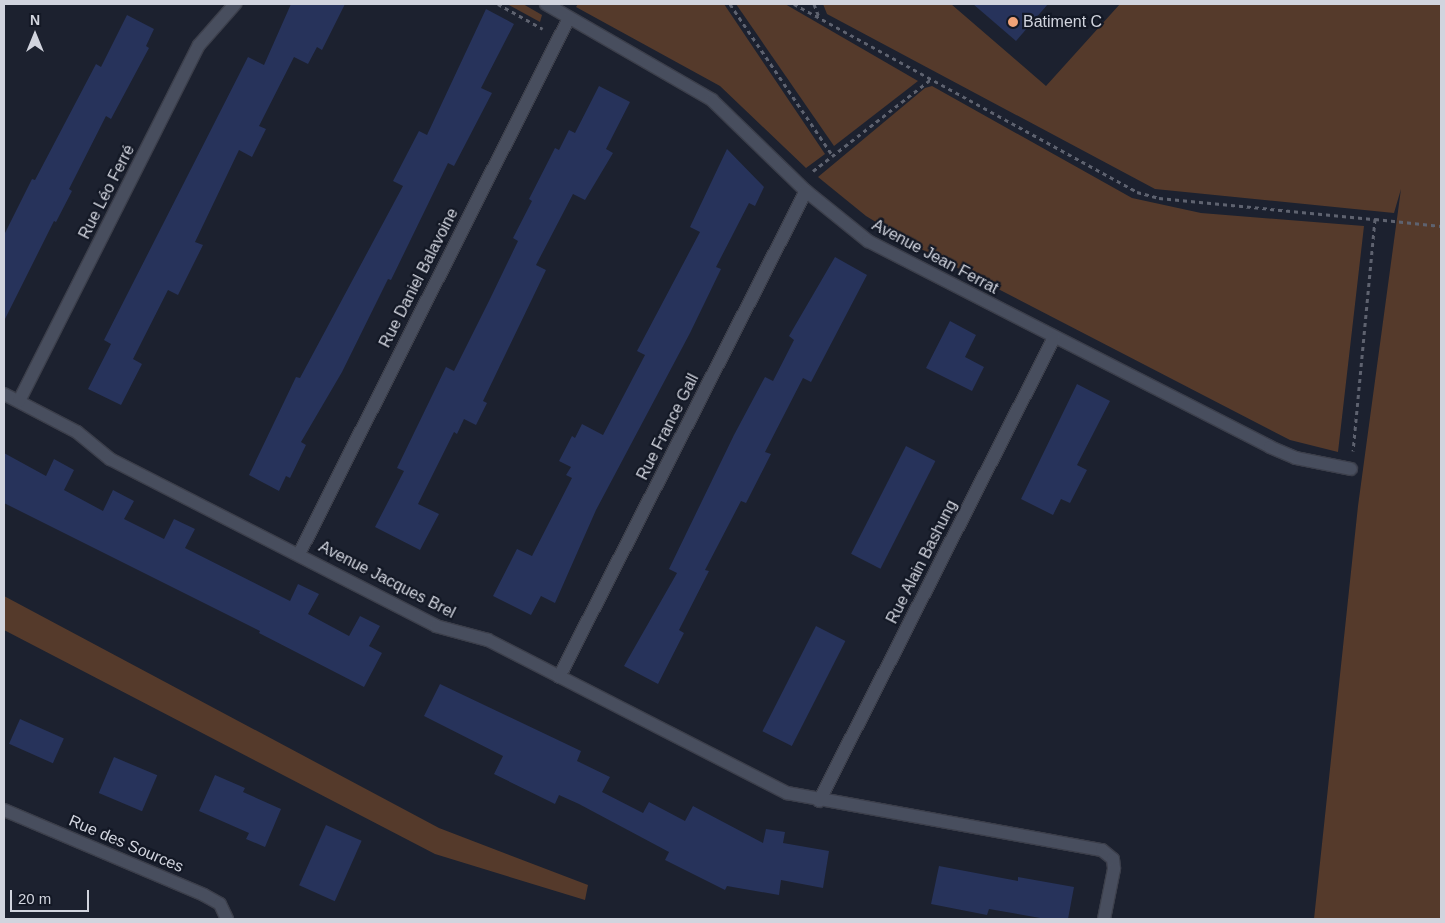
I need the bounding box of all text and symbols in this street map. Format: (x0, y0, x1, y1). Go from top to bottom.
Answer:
north arrow (10, 10, 60, 60)
text: N (30, 12, 40, 28)
place label: Batiment C (1023, 12, 1102, 32)
marker: Batiment C (1007, 16, 1019, 28)
street label: Rue Léo Ferré (75, 142, 139, 242)
street label: Rue Daniel Balavoine (376, 205, 462, 351)
street label: Avenue Jean Ferrat (869, 216, 1001, 298)
street label: Rue France Gall (633, 371, 703, 483)
street label: Rue Alain Bashung (882, 497, 962, 627)
street label: Avenue Jacques Brel (315, 537, 459, 623)
street label: Rue des Sources (66, 811, 186, 877)
scale bar (12, 880, 91, 912)
text: 20 m (18, 890, 51, 907)

